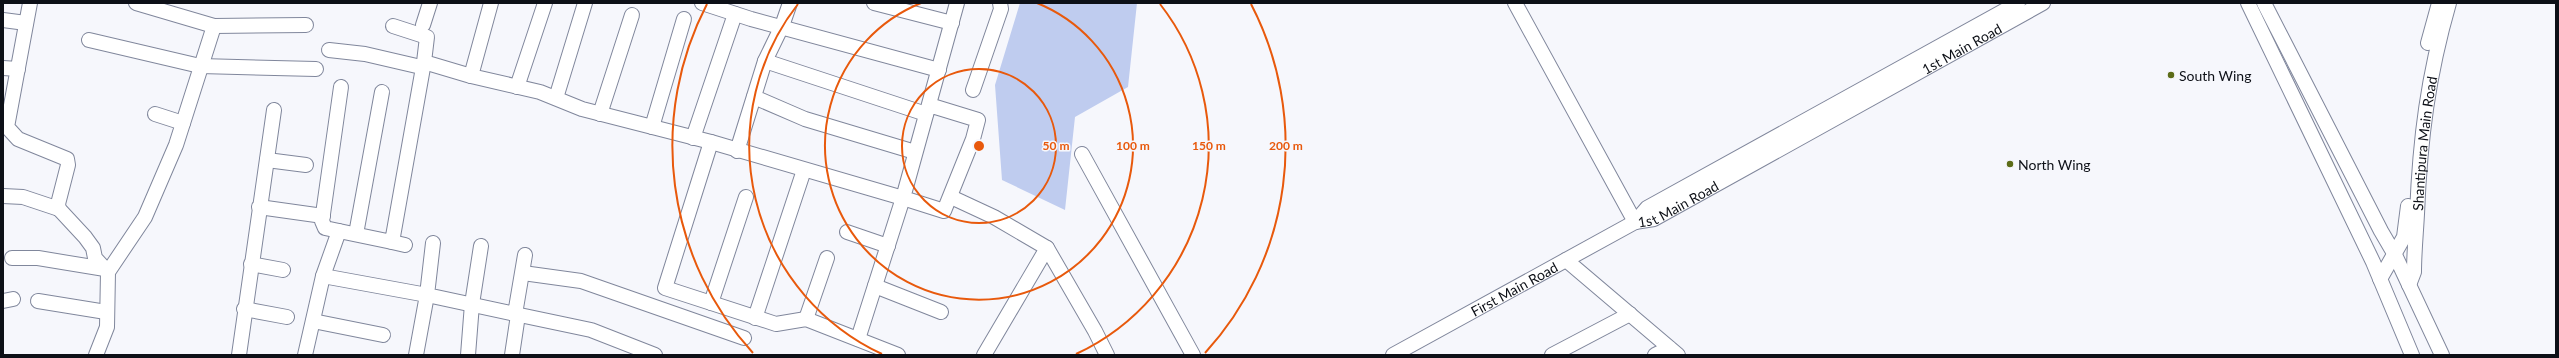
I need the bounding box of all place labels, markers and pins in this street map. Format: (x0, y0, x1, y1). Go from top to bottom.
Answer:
place label: South Wing (2179, 67, 2251, 84)
marker: South Wing (2166, 70, 2176, 80)
centre of rings (972, 139, 986, 153)
place label: North Wing (2018, 156, 2091, 173)
marker: North Wing (2005, 159, 2015, 169)

